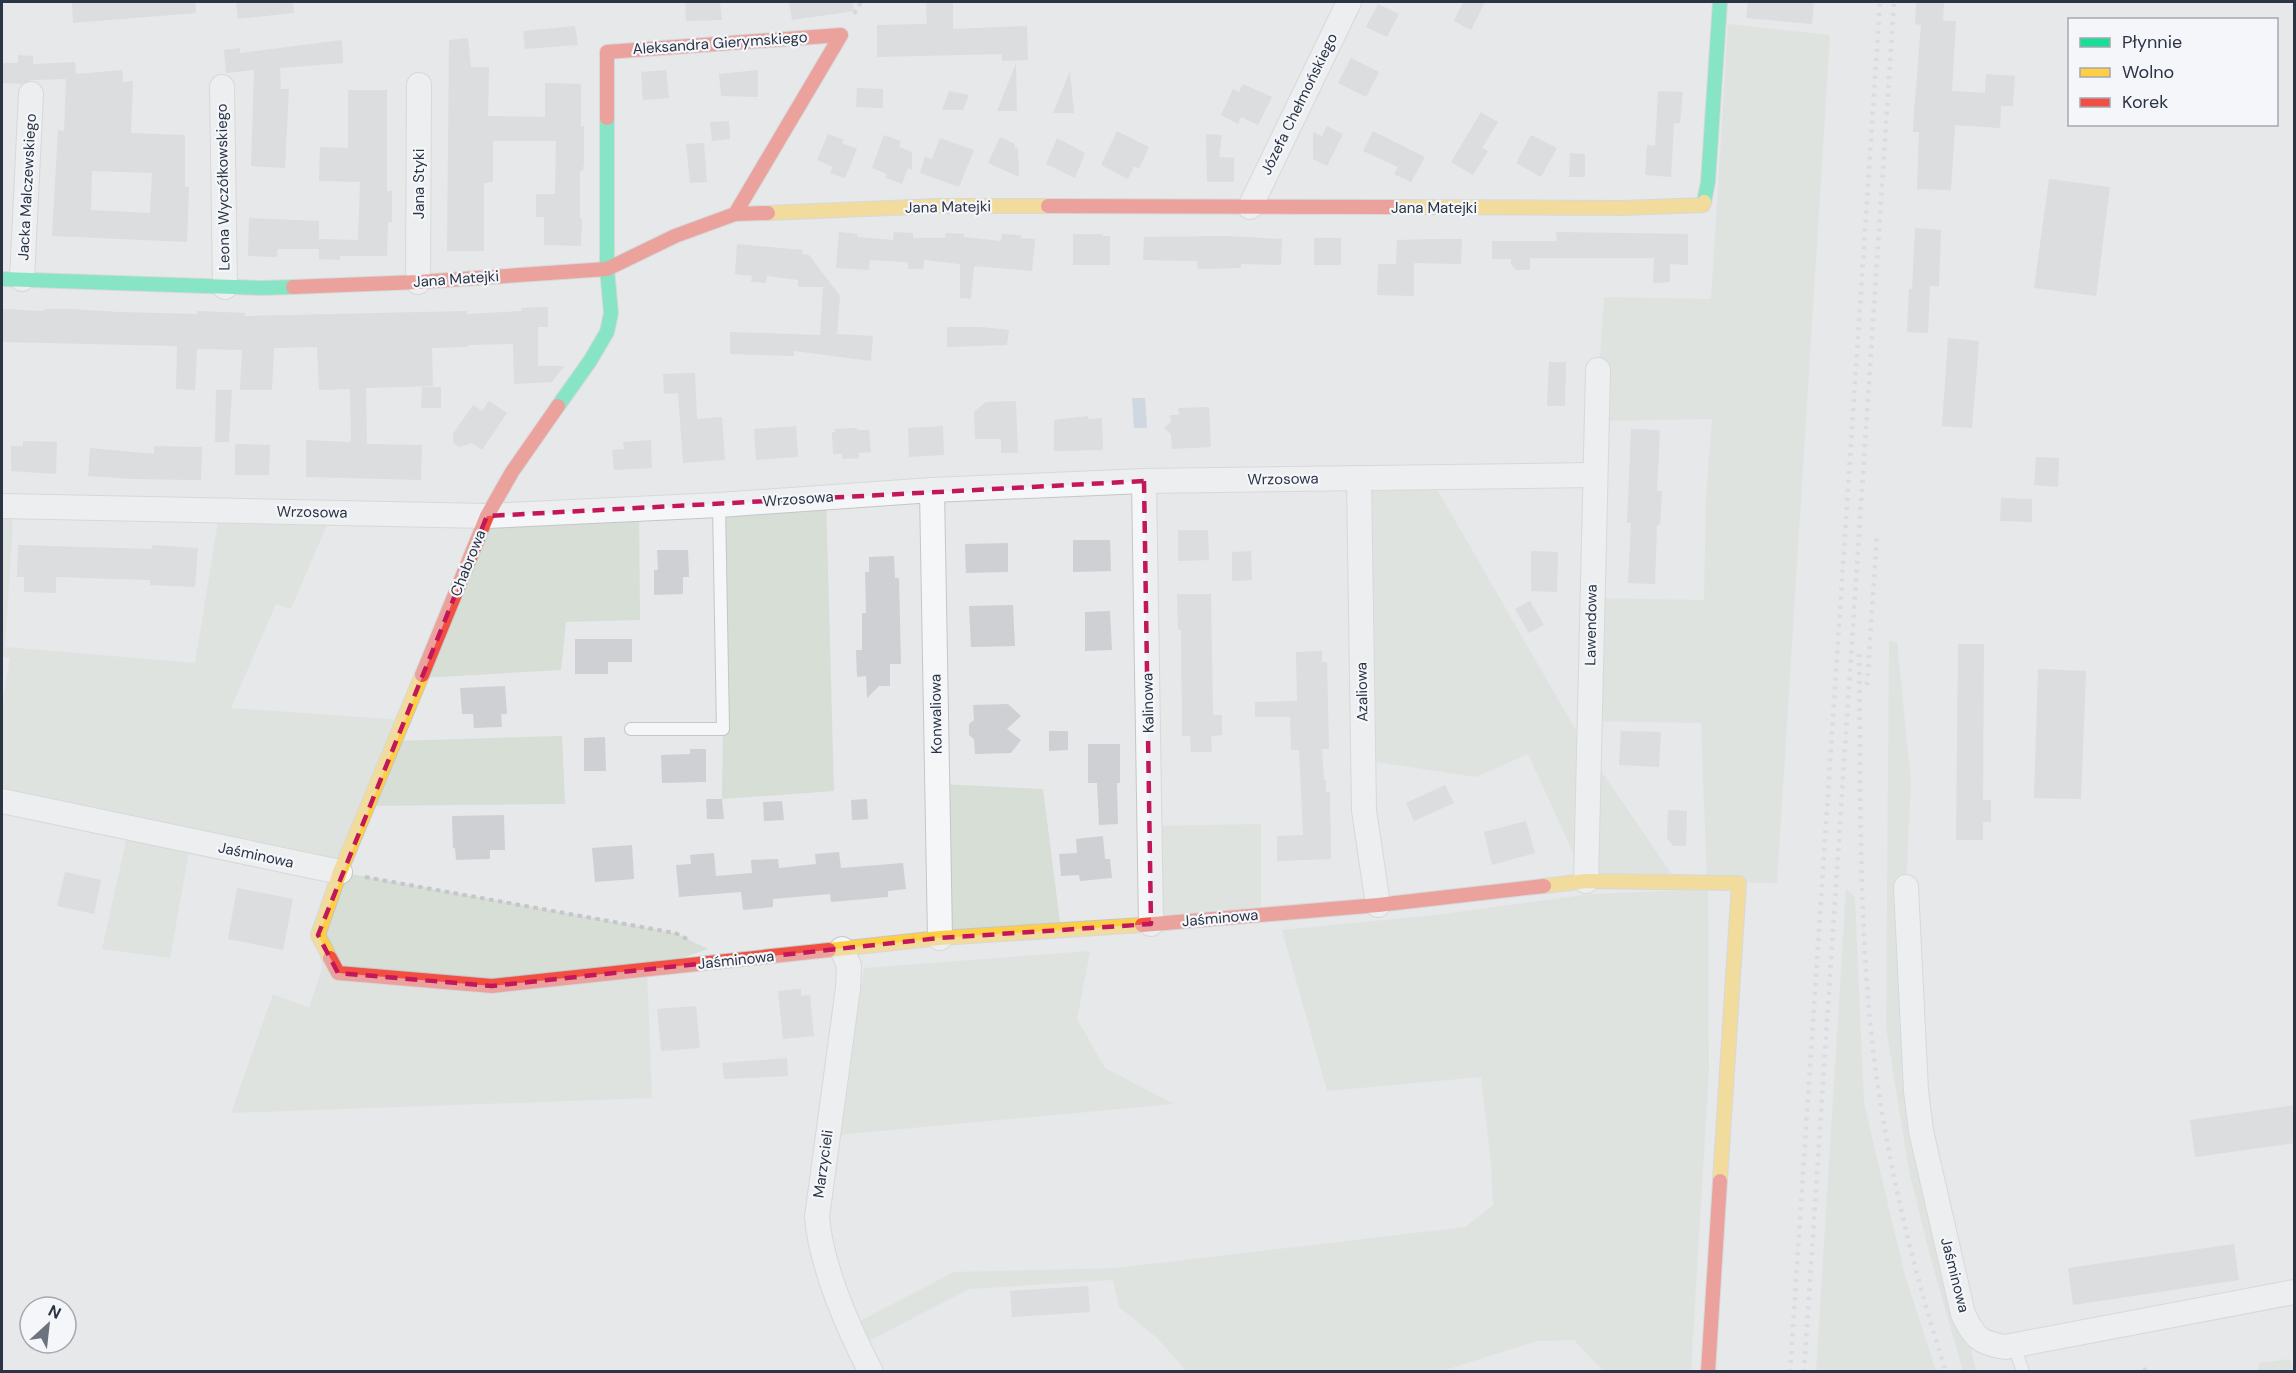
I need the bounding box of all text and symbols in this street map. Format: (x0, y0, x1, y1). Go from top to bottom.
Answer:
legend (2068, 18, 2278, 126)
street label: Aleksandra Gierymskiego (632, 27, 808, 59)
street label: Józefa Chełmońskiego (1256, 30, 1342, 178)
text: Płynnie (2122, 30, 2182, 54)
text: Wolno (2122, 60, 2174, 84)
text: Korek (2122, 90, 2168, 114)
street label: Leona Wyczółkowskiego (212, 103, 234, 271)
street label: Jacka Malczewskiego (13, 113, 41, 261)
street label: Jana Styki (409, 149, 429, 219)
street label: Jana Matejki (905, 196, 991, 218)
street label: Jana Matejki (1391, 198, 1477, 218)
street label: Jana Matejki (412, 266, 500, 292)
street label: Wrzosowa (1247, 468, 1319, 490)
street label: Wrzosowa (762, 487, 834, 511)
street label: Wrzosowa (276, 501, 348, 523)
street label: Chabrowa (446, 527, 490, 599)
street label: Lawendowa (1580, 584, 1602, 666)
street label: Azaliowa (1351, 662, 1373, 722)
street label: Kalinowa (1137, 673, 1159, 733)
street label: Konwaliowa (925, 674, 947, 754)
street label: Jaśminowa (216, 837, 296, 873)
street label: Jaśminowa (1181, 905, 1259, 931)
street label: Jaśminowa (697, 946, 775, 974)
street label: Marzycieli (808, 1129, 838, 1199)
street label: Jaśminowa (1936, 1235, 1974, 1315)
north arrow (18, 1295, 78, 1355)
text: N (45, 1300, 65, 1324)

